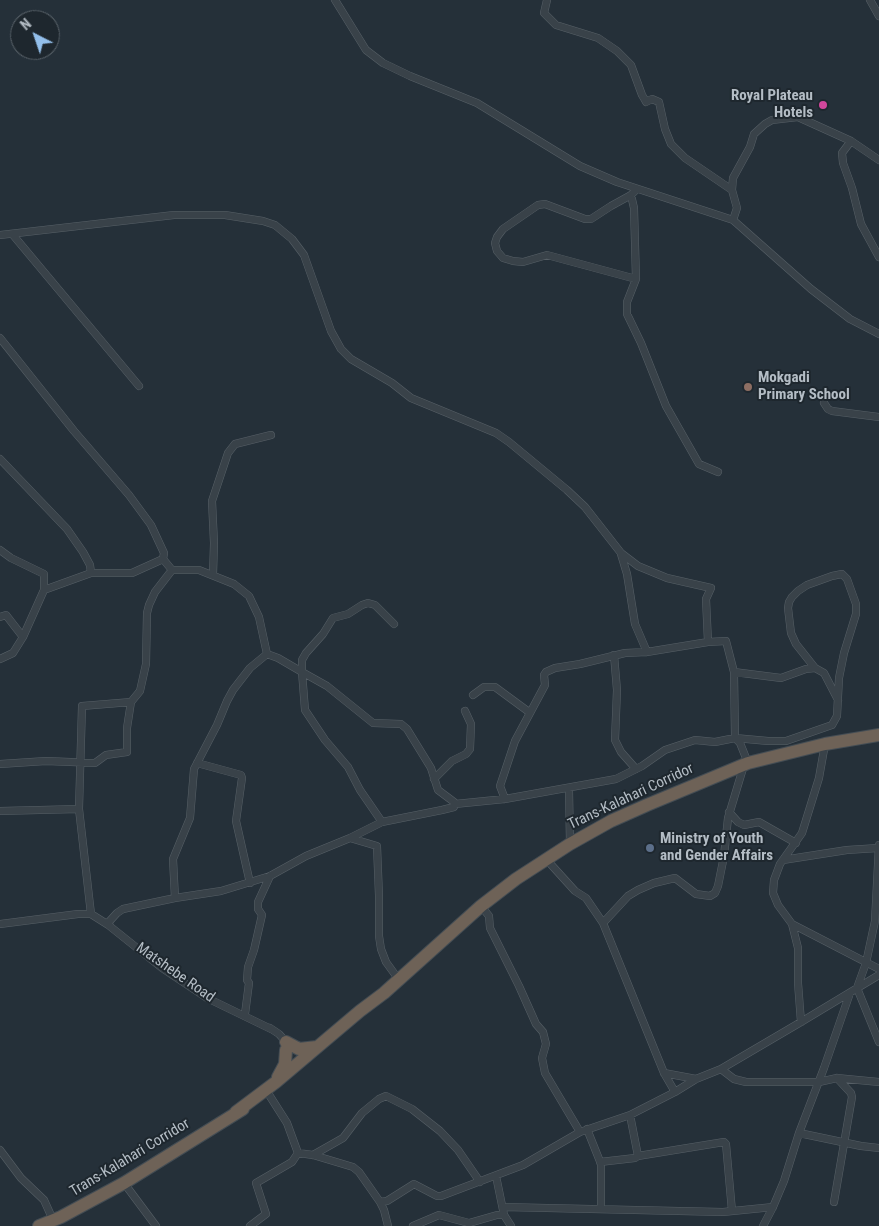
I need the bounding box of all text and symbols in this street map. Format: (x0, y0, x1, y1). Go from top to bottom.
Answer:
north arrow (10, 10, 60, 60)
text: N (17, 16, 34, 33)
place label: Royal Plateau Hotels (731, 87, 813, 122)
marker: Royal Plateau Hotels (817, 99, 829, 111)
place label: Mokgadi Primary School (758, 369, 850, 404)
marker: Mokgadi Primary School (742, 381, 754, 393)
street label: Trans-Kalahari Corridor (565, 760, 697, 834)
place label: Ministry of Youth and Gender Affairs (660, 830, 773, 865)
marker: Ministry of Youth and Gender Affairs (644, 842, 656, 854)
street label: Matshebe Road (132, 939, 218, 1007)
street label: Trans-Kalahari Corridor (67, 1115, 193, 1201)

